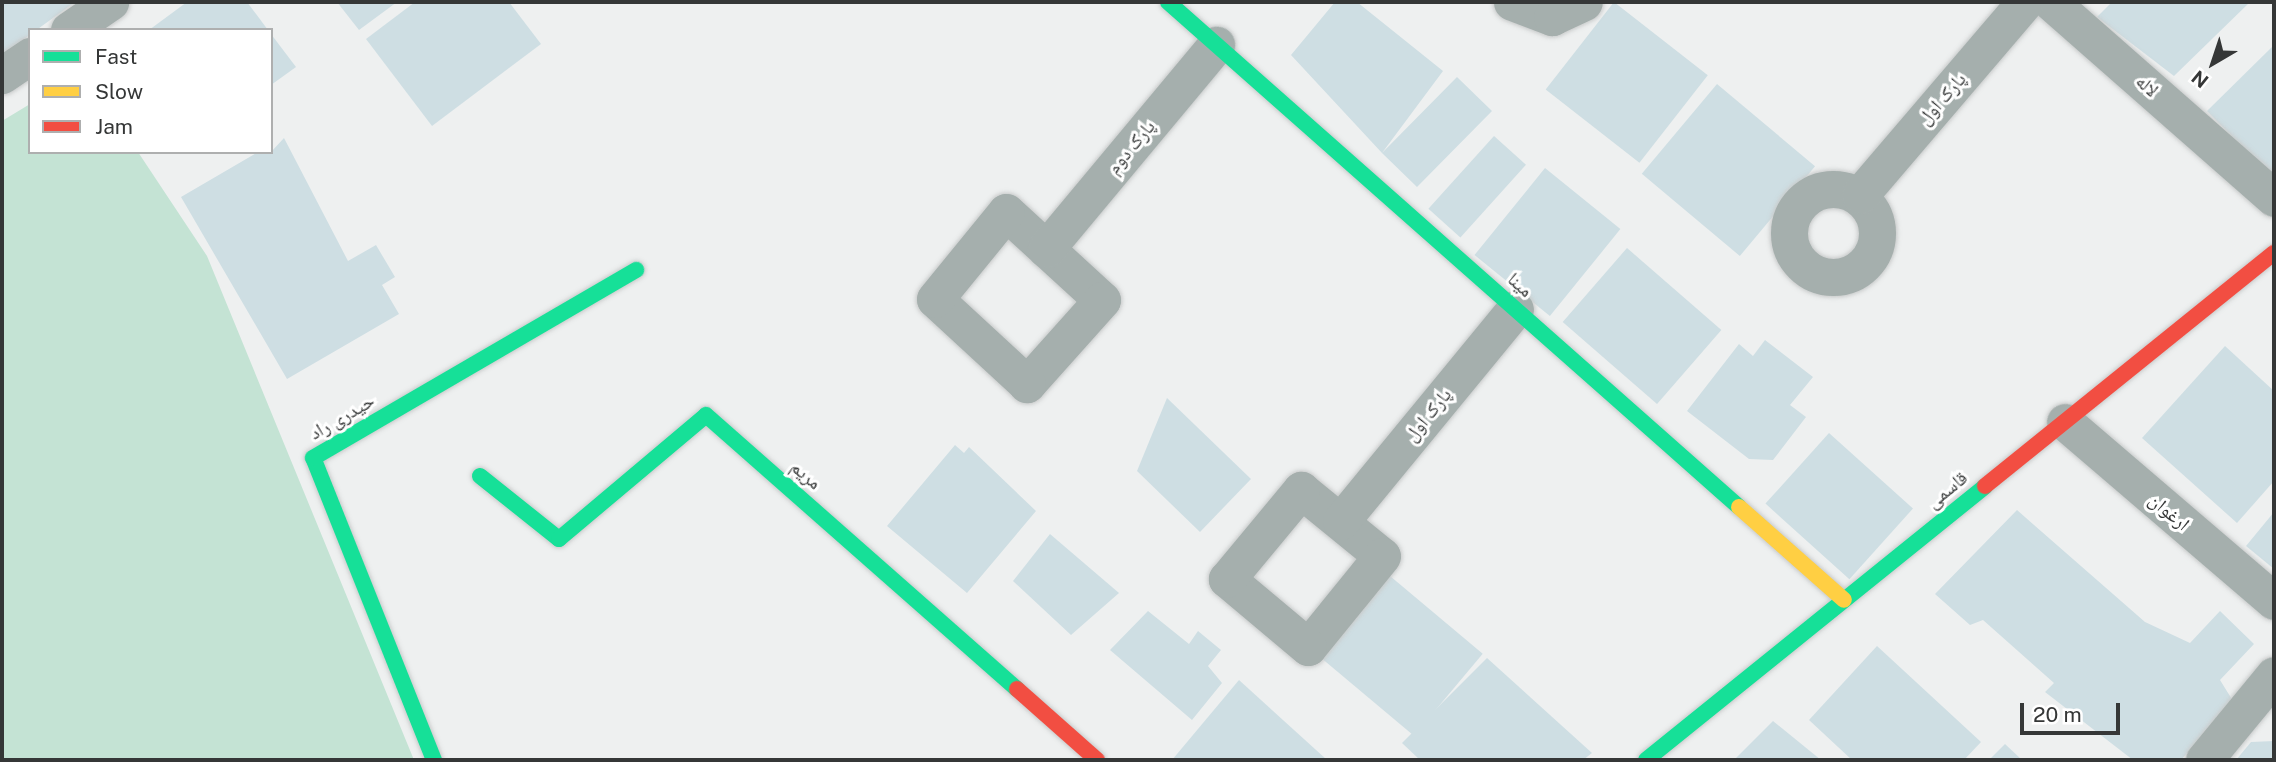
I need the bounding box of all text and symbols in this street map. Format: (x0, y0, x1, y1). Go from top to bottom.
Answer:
legend (28, 28, 273, 154)
north arrow (2178, 28, 2248, 98)
text: Fast (95, 44, 137, 69)
text: N (2187, 66, 2212, 93)
street label: پارک اول (1913, 68, 1971, 130)
street label: لاله (2131, 70, 2163, 102)
text: Slow (95, 79, 143, 104)
text: Jam (95, 114, 133, 139)
street label: پارک دوم (1102, 116, 1160, 178)
street label: مینا (1503, 268, 1537, 302)
street label: پارک اول (1400, 384, 1456, 446)
street label: حیدری راد (305, 389, 379, 445)
street label: مریم (786, 456, 826, 494)
street label: قاسمی (1922, 467, 1972, 513)
street label: ارغوان (2144, 488, 2194, 536)
scale bar (2024, 688, 2124, 732)
text: 20 m (2033, 702, 2082, 727)

